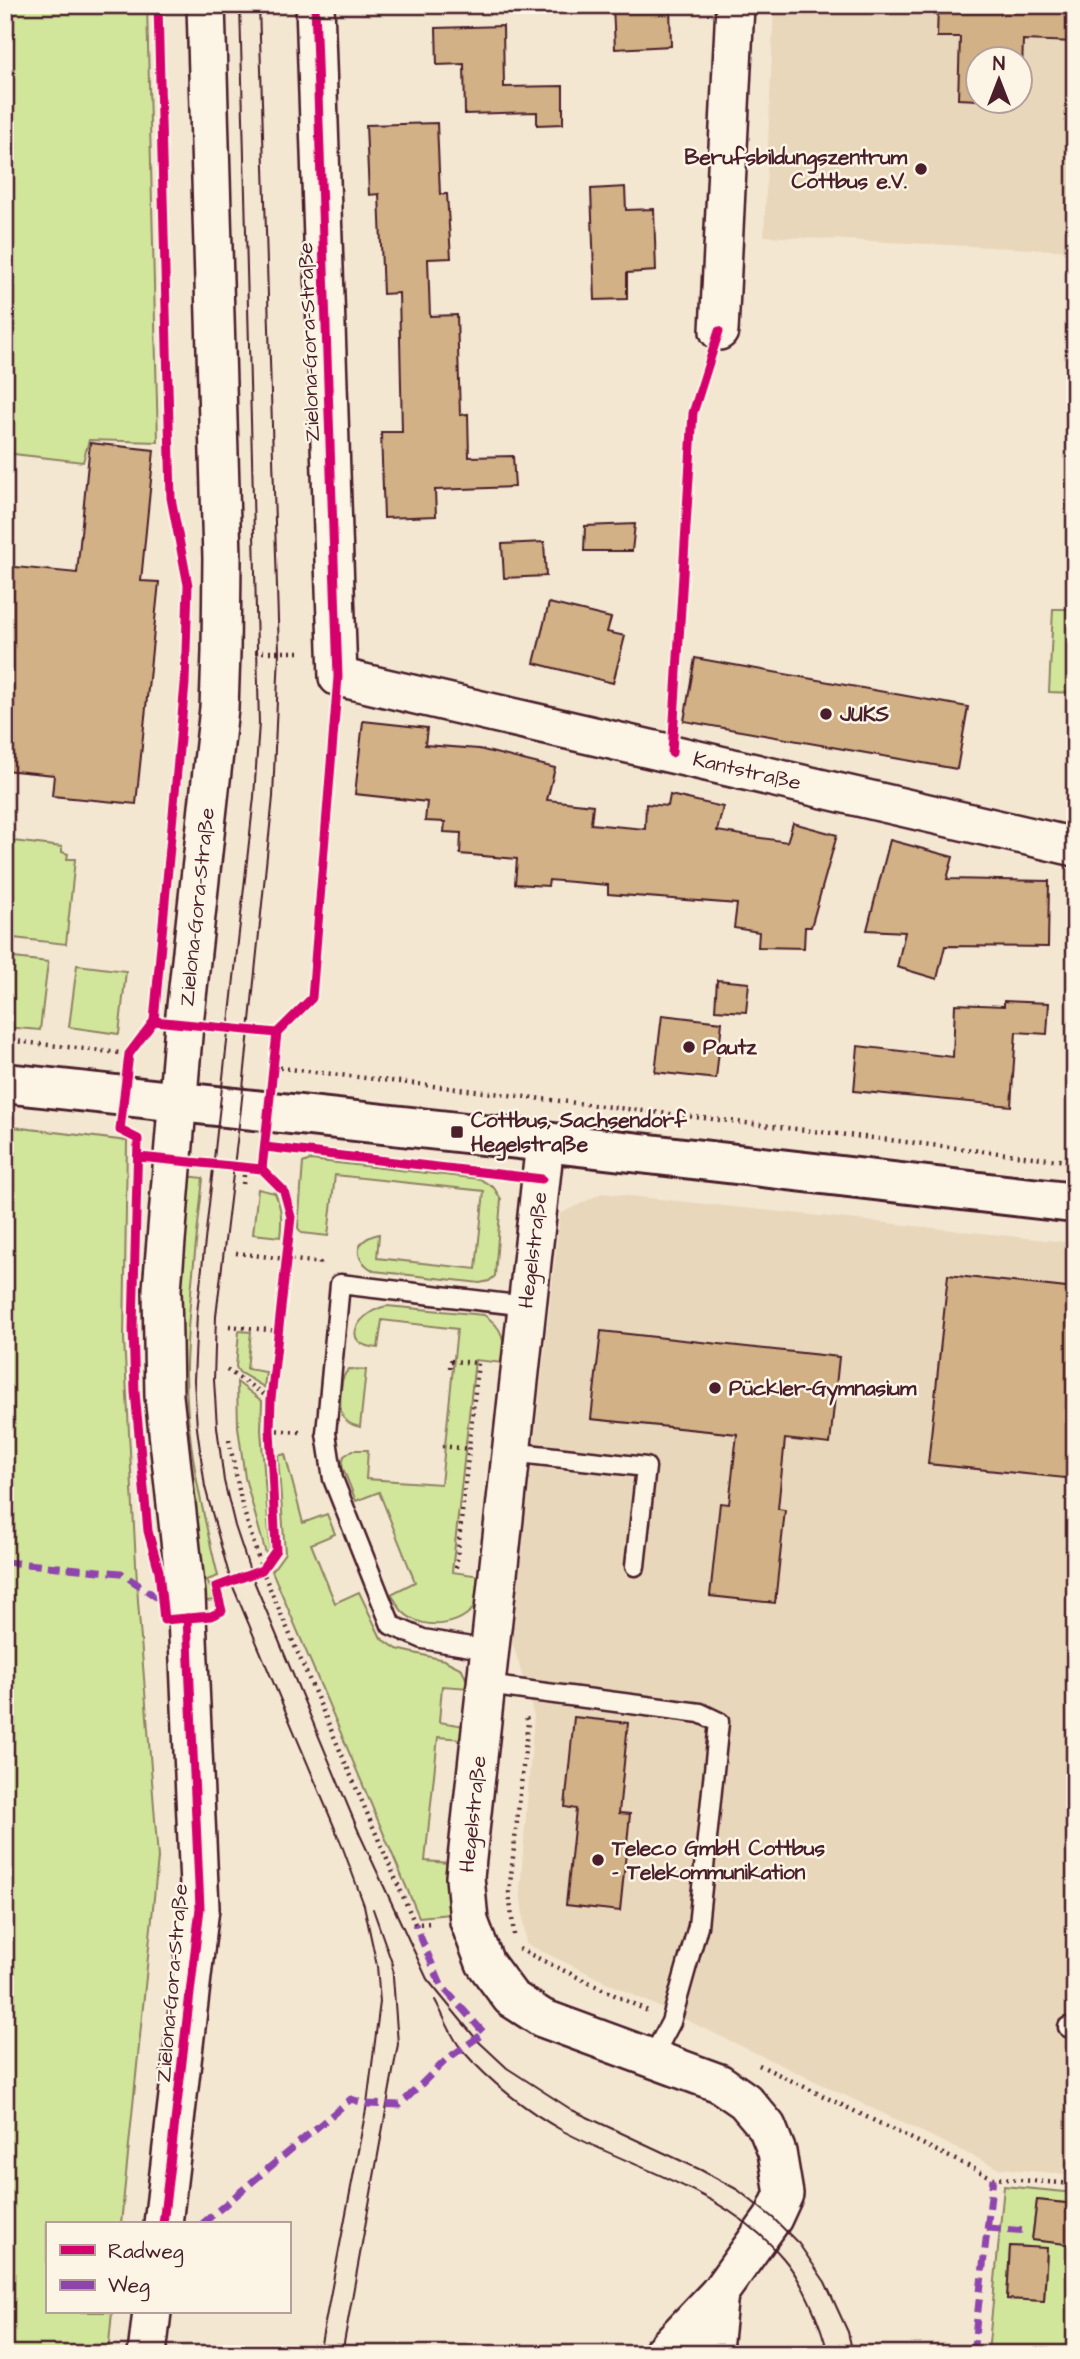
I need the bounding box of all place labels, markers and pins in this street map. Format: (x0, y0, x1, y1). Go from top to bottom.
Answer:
place label: Berufsbildungszentrum Cottbus e.V. (685, 143, 908, 196)
marker: Berufsbildungszentrum Cottbus e.V. (913, 161, 929, 177)
place label: JUKS (839, 700, 890, 729)
marker: JUKS (818, 706, 834, 722)
place label: Pautz (703, 1033, 757, 1062)
marker: Pautz (681, 1039, 697, 1055)
place label: Cottbus, Sachsendorf Hegelstraße (471, 1106, 687, 1161)
marker: Cottbus, Sachsendorf Hegelstraße (449, 1124, 465, 1140)
place label: Pückler-Gymnasium (729, 1374, 917, 1406)
marker: Pückler-Gymnasium (707, 1380, 723, 1396)
place label: Teleco GmbH Cottbus - Telekommunikation (611, 1834, 826, 1887)
marker: Teleco GmbH Cottbus - Telekommunikation (590, 1852, 606, 1868)

